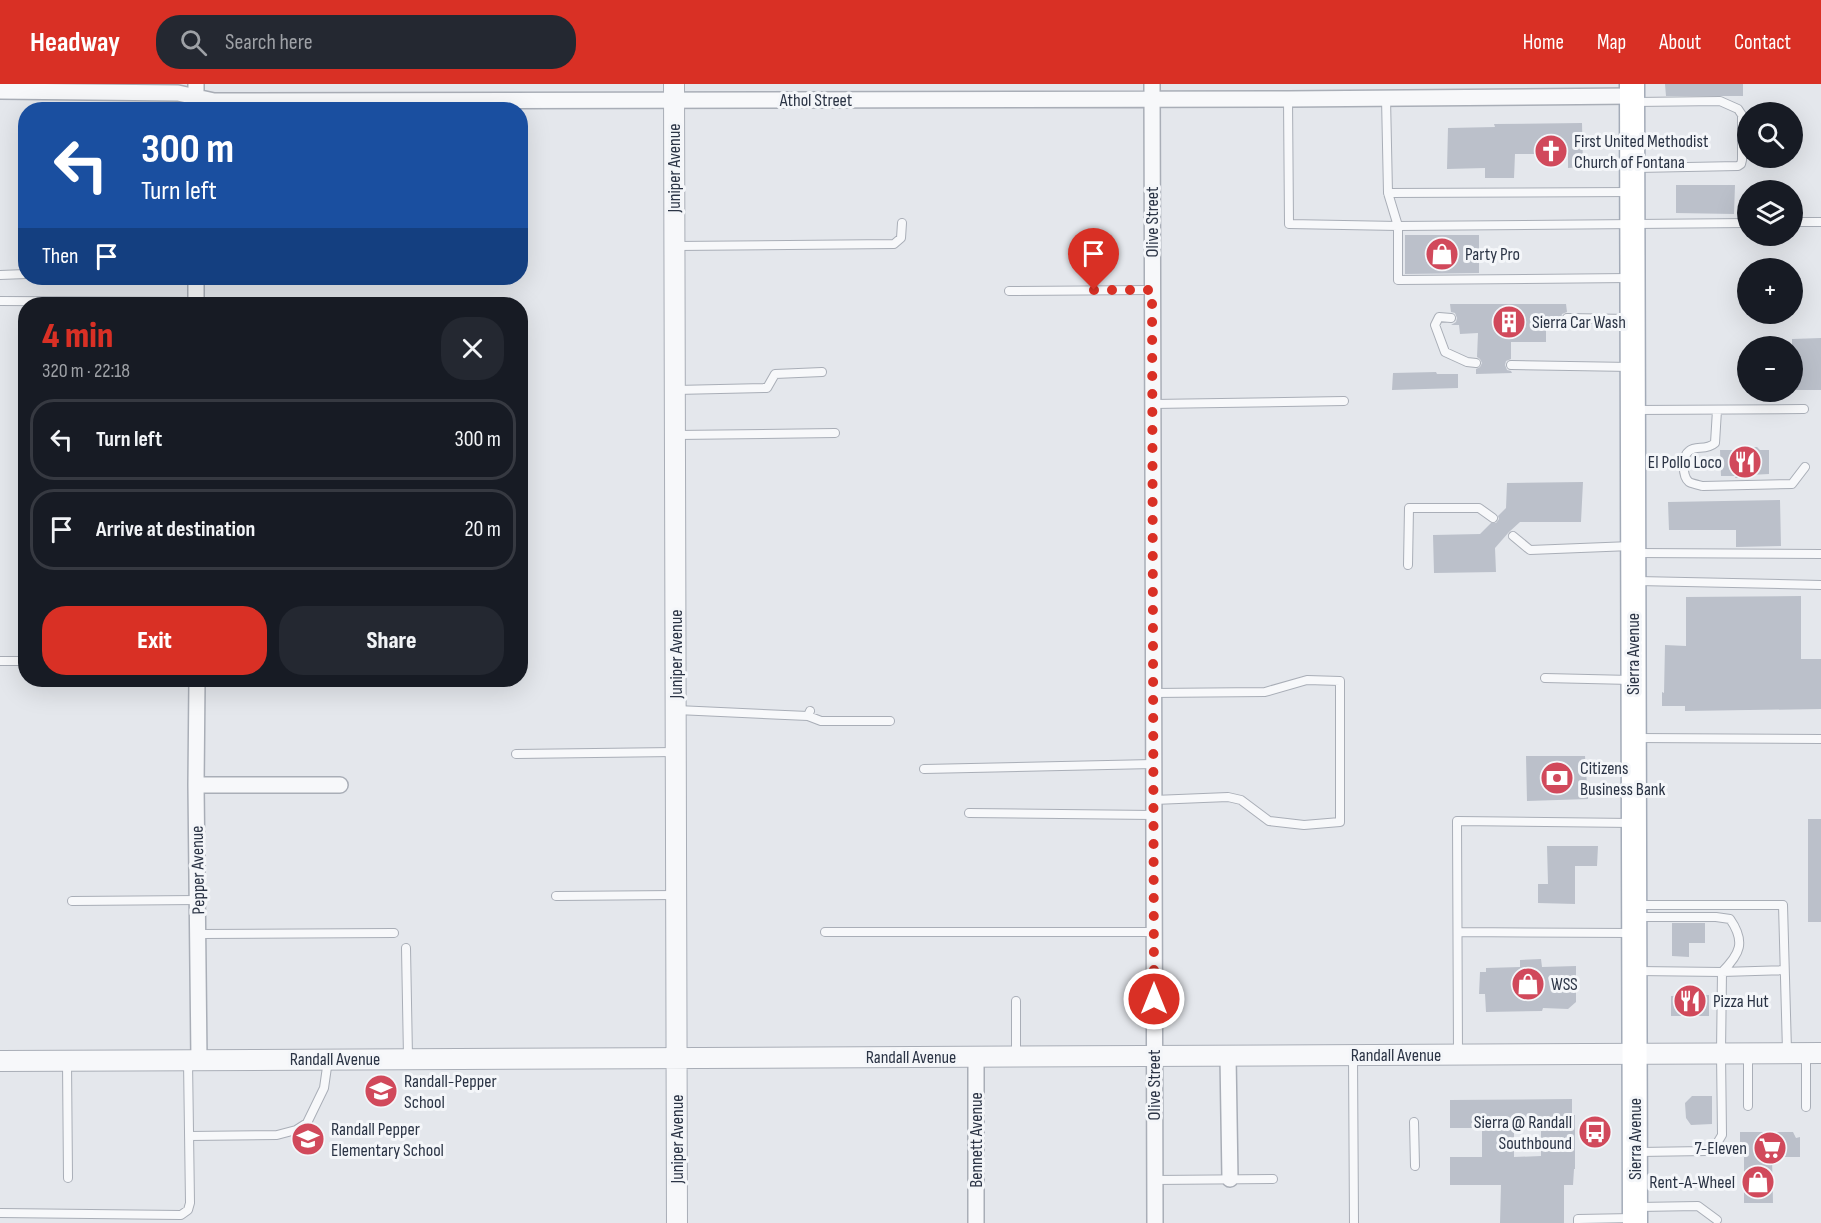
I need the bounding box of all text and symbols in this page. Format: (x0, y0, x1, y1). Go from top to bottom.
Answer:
search box (156, 15, 576, 69)
text: Headway (30, 26, 120, 59)
icon: search (177, 26, 210, 59)
text: Search here (225, 29, 312, 56)
text: Home (1523, 30, 1564, 55)
text: Map (1597, 30, 1626, 55)
text: About (1659, 30, 1701, 55)
text: Contact (1734, 30, 1791, 55)
street label: Athol Street (779, 90, 853, 111)
map controls (1737, 102, 1803, 402)
button: search (1737, 102, 1803, 168)
text: 300 m (141, 124, 234, 175)
street label: Juniper Avenue (664, 124, 685, 214)
icon: left (42, 126, 120, 204)
place label: First United Methodist Church of Fontana (1574, 131, 1709, 173)
church icon: First United Methodist Church of Fontana (1533, 133, 1569, 169)
text: Turn left (141, 175, 217, 207)
button: layers (1737, 180, 1803, 246)
street label: Olive Street (1142, 186, 1163, 257)
pin (1068, 228, 1119, 290)
shop icon: Party Pro (1424, 236, 1460, 272)
icon: arrive (1077, 237, 1110, 270)
icon: arrive (90, 240, 123, 273)
text: Then (42, 243, 78, 270)
place label: Party Pro (1465, 244, 1520, 265)
button: + (1737, 258, 1803, 324)
building icon: Sierra Car Wash (1491, 304, 1527, 340)
place label: Sierra Car Wash (1532, 312, 1626, 333)
text: 4 min (42, 315, 113, 358)
button: close (441, 317, 504, 380)
button: − (1737, 336, 1803, 402)
text: 320 m · 22:18 (42, 359, 130, 383)
icon: left (45, 423, 78, 456)
text: Turn left (96, 426, 162, 453)
text: 300 m (455, 426, 501, 453)
restaurant icon: El Pollo Loco (1727, 444, 1763, 480)
place label: El Pollo Loco (1648, 452, 1722, 473)
icon: arrive (45, 513, 78, 546)
text: Arrive at destination (96, 516, 255, 543)
text: 20 m (465, 516, 501, 543)
button: Exit (42, 606, 267, 675)
button: Share (279, 606, 504, 675)
street label: Juniper Avenue (666, 610, 687, 700)
street label: Sierra Avenue (1623, 613, 1644, 695)
place label: Citizens Business Bank (1580, 758, 1666, 800)
bank icon: Citizens Business Bank (1539, 760, 1575, 796)
street label: Pepper Avenue (187, 825, 209, 915)
shop icon: WSS (1510, 966, 1546, 1002)
position arrow (1122, 967, 1186, 1031)
place label: WSS (1551, 974, 1578, 995)
restaurant icon: Pizza Hut (1672, 983, 1708, 1019)
place label: Pizza Hut (1713, 991, 1769, 1012)
street label: Randall Avenue (1351, 1045, 1441, 1066)
street label: Randall Avenue (866, 1047, 956, 1068)
street label: Randall Avenue (290, 1049, 380, 1070)
street label: Olive Street (1144, 1049, 1165, 1120)
place label: Randall-Pepper School (404, 1071, 497, 1113)
school or university icon: Randall-Pepper School (363, 1073, 399, 1109)
street label: Bennett Avenue (966, 1092, 987, 1188)
street label: Juniper Avenue (667, 1095, 688, 1185)
street label: Sierra Avenue (1625, 1098, 1646, 1180)
place label: Sierra @ Randall Southbound (1474, 1112, 1572, 1154)
bus stop icon: Sierra @ Randall Southbound (1577, 1114, 1613, 1150)
place label: Randall Pepper Elementary School (331, 1119, 444, 1161)
school or university icon: Randall Pepper Elementary School (290, 1121, 326, 1157)
supermarket icon: 7-Eleven (1752, 1130, 1788, 1166)
place label: 7-Eleven (1694, 1138, 1747, 1159)
shop icon: Rent-A-Wheel (1740, 1164, 1776, 1200)
place label: Rent-A-Wheel (1649, 1172, 1735, 1193)

